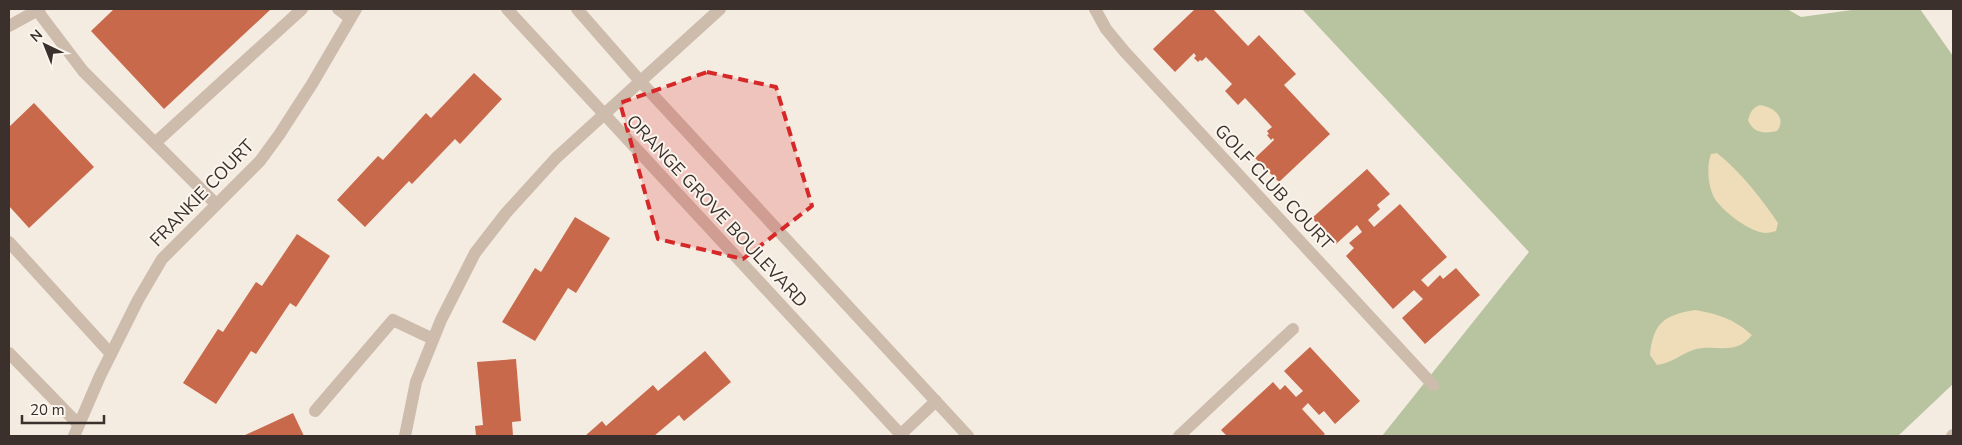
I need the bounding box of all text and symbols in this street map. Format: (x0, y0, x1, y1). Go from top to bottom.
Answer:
north arrow (20, 20, 70, 70)
text: N (26, 25, 47, 46)
street label: ORANGE GROVE BOULEVARD (621, 109, 813, 313)
street label: GOLF CLUB COURT (1209, 119, 1339, 255)
street label: FRANKIE COURT (145, 134, 259, 252)
scale bar (22, 392, 105, 424)
text: 20 m (30, 400, 65, 420)

